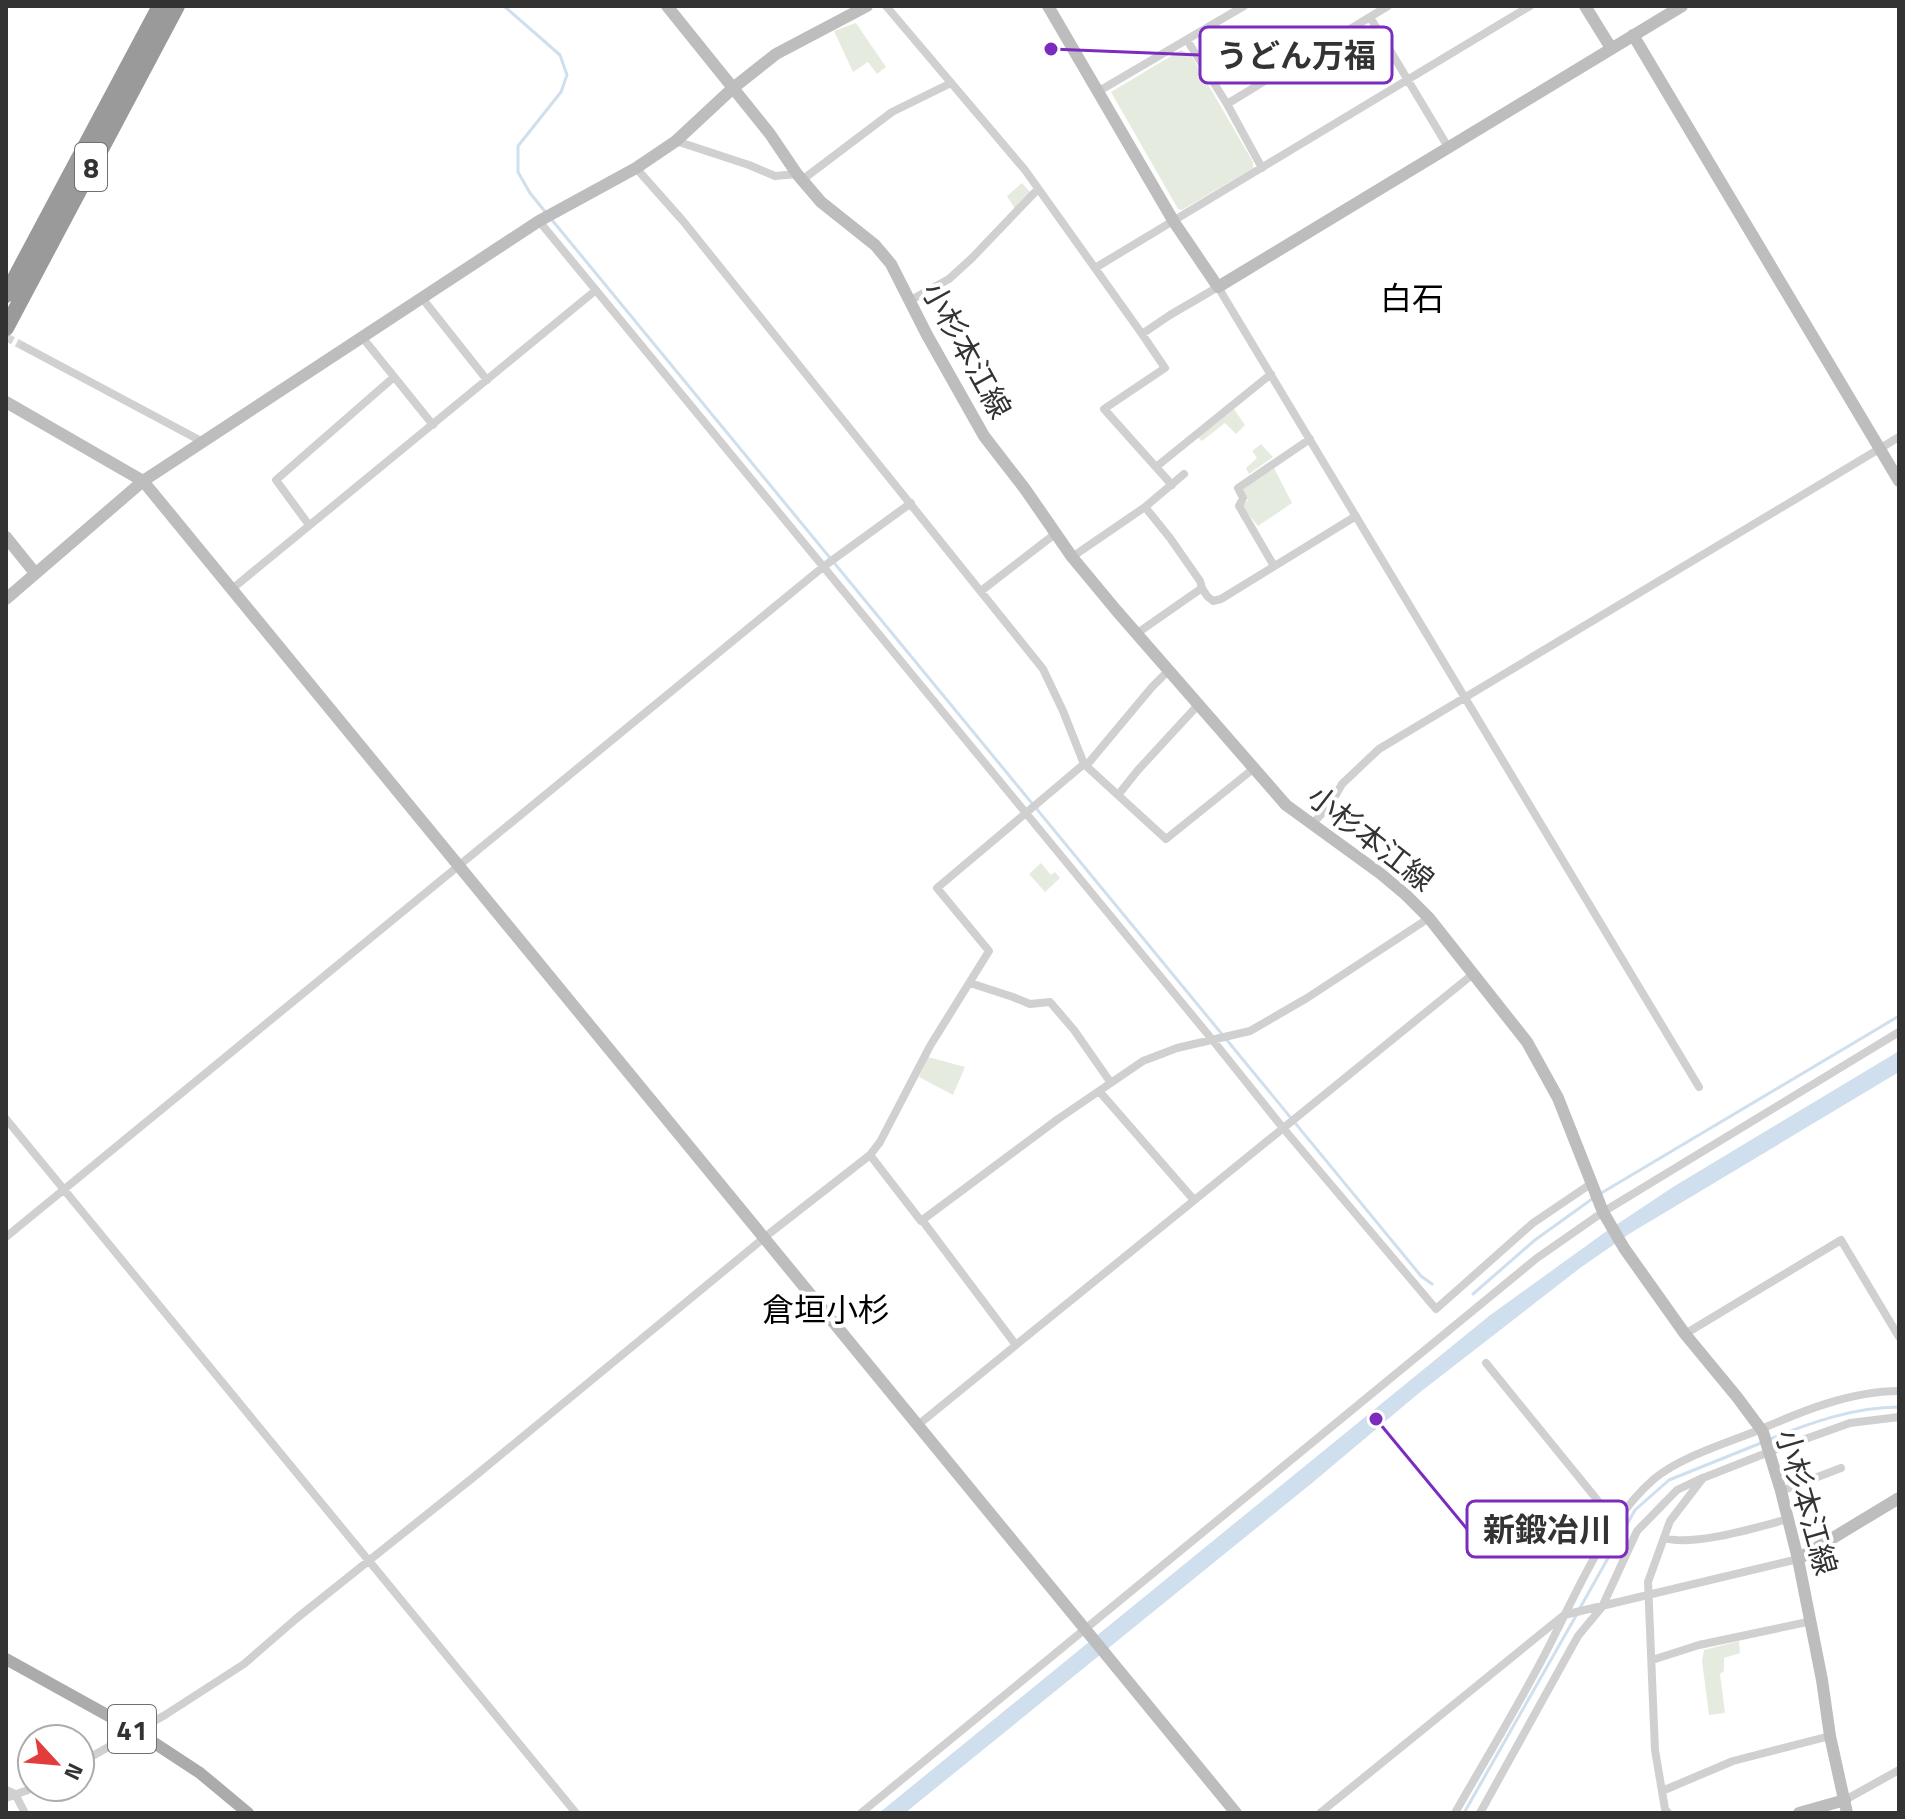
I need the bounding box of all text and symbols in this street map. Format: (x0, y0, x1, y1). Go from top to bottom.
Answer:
callout: うどん万福 (1200, 27, 1392, 83)
text: うどん万福 (1216, 31, 1376, 79)
road number: 8 (75, 143, 107, 191)
street label: 小杉本江線 (911, 273, 1023, 427)
district label: 白石 (1380, 274, 1444, 322)
street label: 小杉本江線 (1298, 774, 1444, 902)
district label: 倉垣小杉 (762, 1285, 890, 1333)
street label: 小杉本江線 (1764, 1424, 1850, 1580)
callout: 新鍛冶川 (1467, 1501, 1627, 1557)
text: 新鍛冶川 (1483, 1505, 1611, 1553)
road number: 41 (108, 1705, 156, 1753)
north arrow (16, 1723, 96, 1803)
text: N (55, 1757, 93, 1786)

